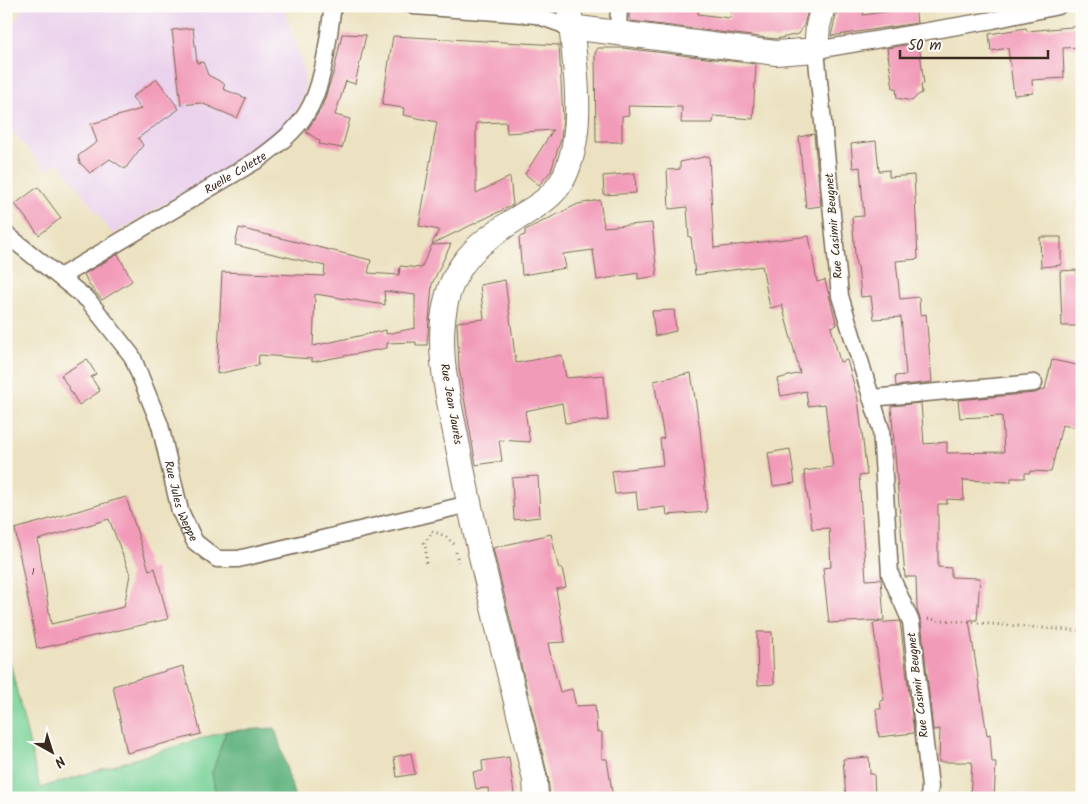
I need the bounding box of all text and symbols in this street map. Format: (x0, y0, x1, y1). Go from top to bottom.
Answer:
scale bar (900, 28, 1048, 60)
text: 50 m (908, 34, 942, 58)
street label: Ruelle Colette (201, 146, 271, 199)
street label: Rue Casimir Beugnet (820, 172, 848, 280)
street label: Rue Jean Jaurès (435, 362, 467, 446)
street label: Rue Jules Weppe (159, 459, 203, 545)
house number: 1 (31, 564, 35, 580)
street label: Rue Casimir Beugnet (902, 631, 934, 739)
north arrow (28, 726, 78, 776)
text: N (49, 750, 70, 773)

